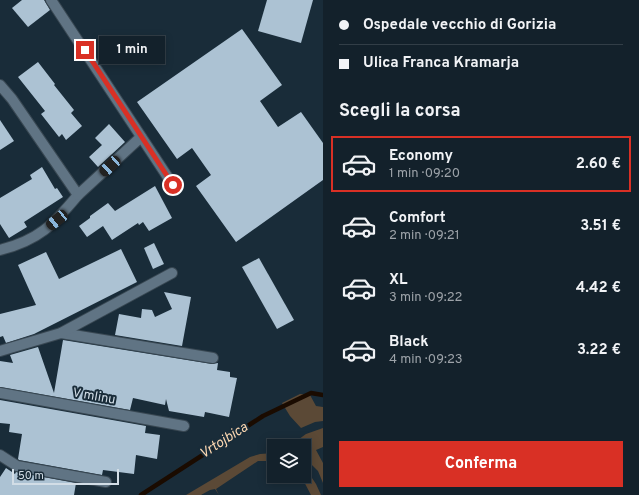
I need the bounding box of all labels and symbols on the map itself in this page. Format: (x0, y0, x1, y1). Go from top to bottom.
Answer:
callout: 1 min (99, 36, 165, 64)
route end (76, 41, 94, 59)
car (97, 153, 123, 179)
route start (164, 176, 182, 194)
car (44, 208, 70, 232)
street label: V mlinu (71, 385, 117, 409)
water label: Vrtojbica (197, 419, 252, 463)
scale bar (12, 467, 119, 486)

